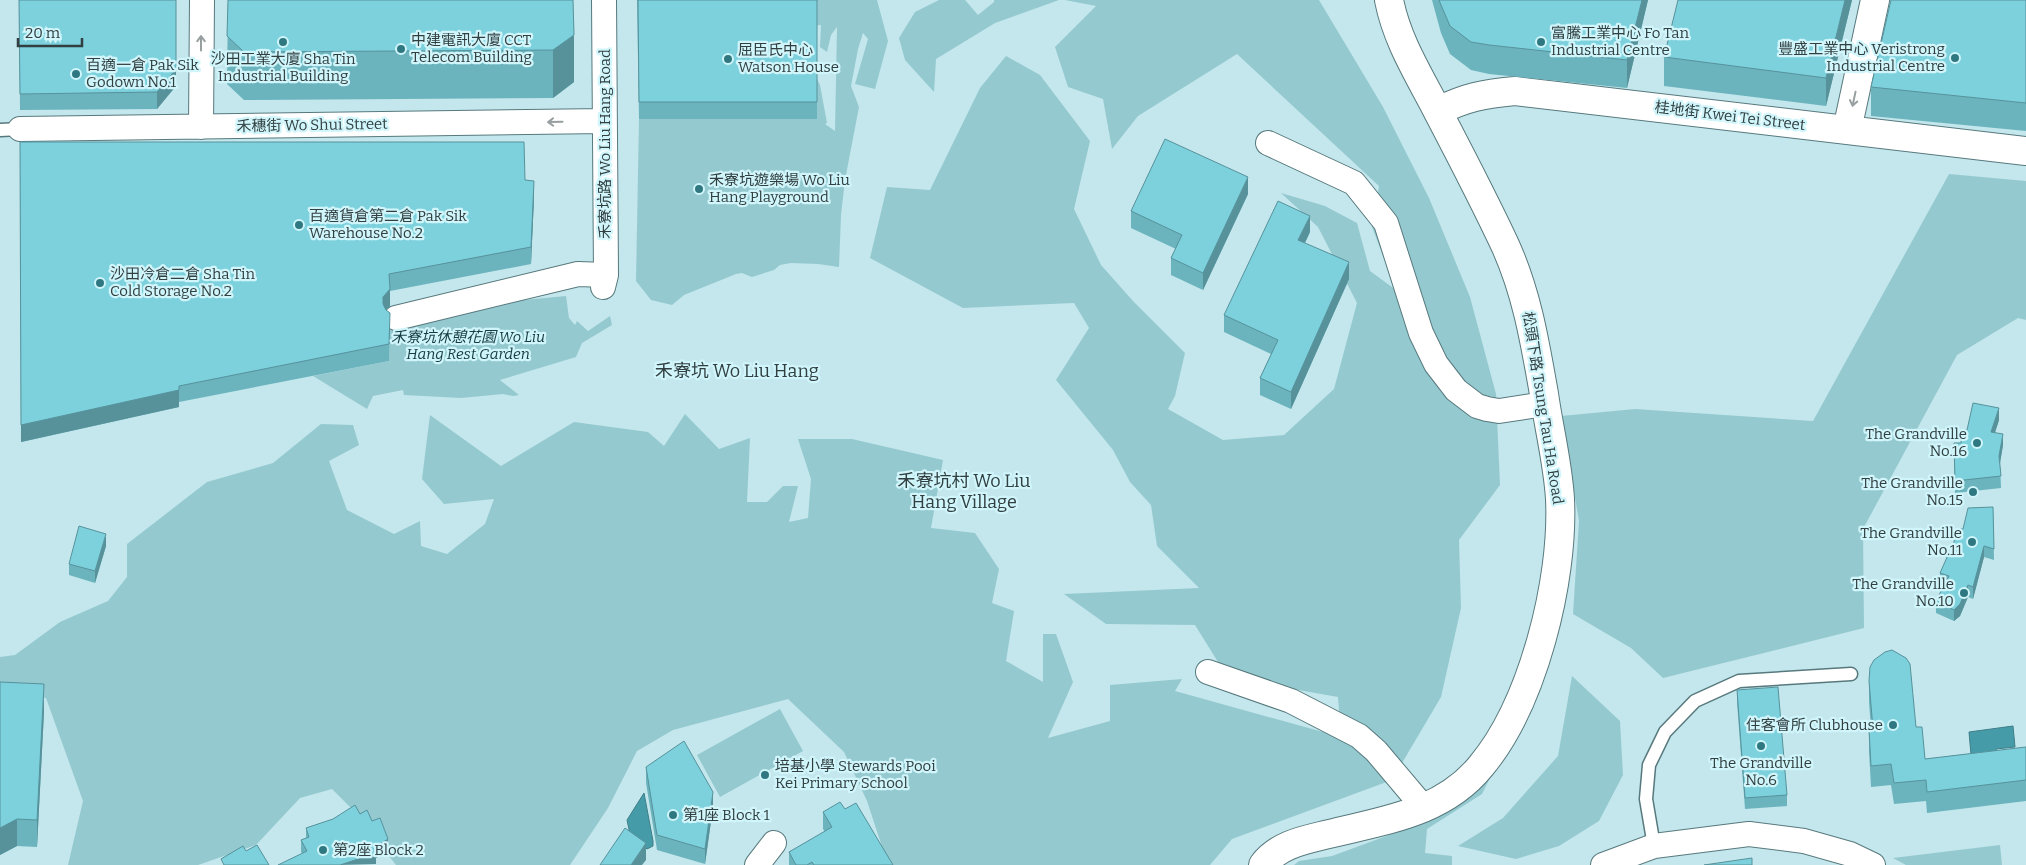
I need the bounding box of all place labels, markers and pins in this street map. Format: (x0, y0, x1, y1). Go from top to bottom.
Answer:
place label: 富騰工業中心 Fo Tan Industrial Centre (1551, 24, 1689, 59)
place label: 中建電訊大廈 CCT Telecom Building (411, 31, 532, 66)
marker: 沙田工業大廈 Sha Tin Industrial Building (277, 36, 289, 48)
marker: 富騰工業中心 Fo Tan Industrial Centre (1535, 36, 1547, 48)
place label: 豐盛工業中心 Veristrong Industrial Centre (1778, 40, 1945, 75)
place label: 屈臣氏中心 Watson House (738, 41, 839, 76)
marker: 中建電訊大廈 CCT Telecom Building (395, 43, 407, 55)
place label: 沙田工業大廈 Sha Tin Industrial Building (211, 50, 356, 85)
marker: 豐盛工業中心 Veristrong Industrial Centre (1949, 52, 1961, 64)
marker: 屈臣氏中心 Watson House (722, 53, 734, 65)
place label: 百適一倉 Pak Sik Godown No.1 (86, 56, 199, 91)
marker: 百適一倉 Pak Sik Godown No.1 (70, 68, 82, 80)
place label: 禾寮坑遊樂場 Wo Liu Hang Playground (709, 171, 850, 206)
marker: 禾寮坑遊樂場 Wo Liu Hang Playground (693, 183, 705, 195)
place label: 百適貨倉第二倉 Pak Sik Warehouse No.2 (309, 207, 467, 242)
marker: 百適貨倉第二倉 Pak Sik Warehouse No.2 (293, 219, 305, 231)
place label: 沙田冷倉二倉 Sha Tin Cold Storage No.2 (110, 265, 255, 300)
marker: 沙田冷倉二倉 Sha Tin Cold Storage No.2 (94, 277, 106, 289)
place label: The Grandville No.16 (1865, 425, 1967, 460)
marker: The Grandville No.16 (1971, 437, 1983, 449)
place label: The Grandville No.15 (1861, 474, 1963, 509)
marker: The Grandville No.15 (1967, 486, 1979, 498)
place label: The Grandville No.11 (1860, 524, 1962, 559)
marker: The Grandville No.11 (1966, 536, 1978, 548)
place label: The Grandville No.10 (1852, 575, 1954, 610)
marker: The Grandville No.10 (1958, 587, 1970, 599)
place label: 住客會所 Clubhouse (1746, 716, 1883, 734)
marker: 住客會所 Clubhouse (1887, 719, 1899, 731)
marker: The Grandville No.6 (1755, 740, 1767, 752)
place label: The Grandville No.6 (1710, 754, 1812, 789)
place label: 培基小學 Stewards Pooi Kei Primary School (775, 757, 936, 792)
marker: 培基小學 Stewards Pooi Kei Primary School (759, 769, 771, 781)
place label: 第1座 Block 1 (683, 806, 770, 824)
marker: 第1座 Block 1 (667, 809, 679, 821)
place label: 第2座 Block 2 (333, 841, 424, 859)
marker: 第2座 Block 2 (317, 844, 329, 856)

